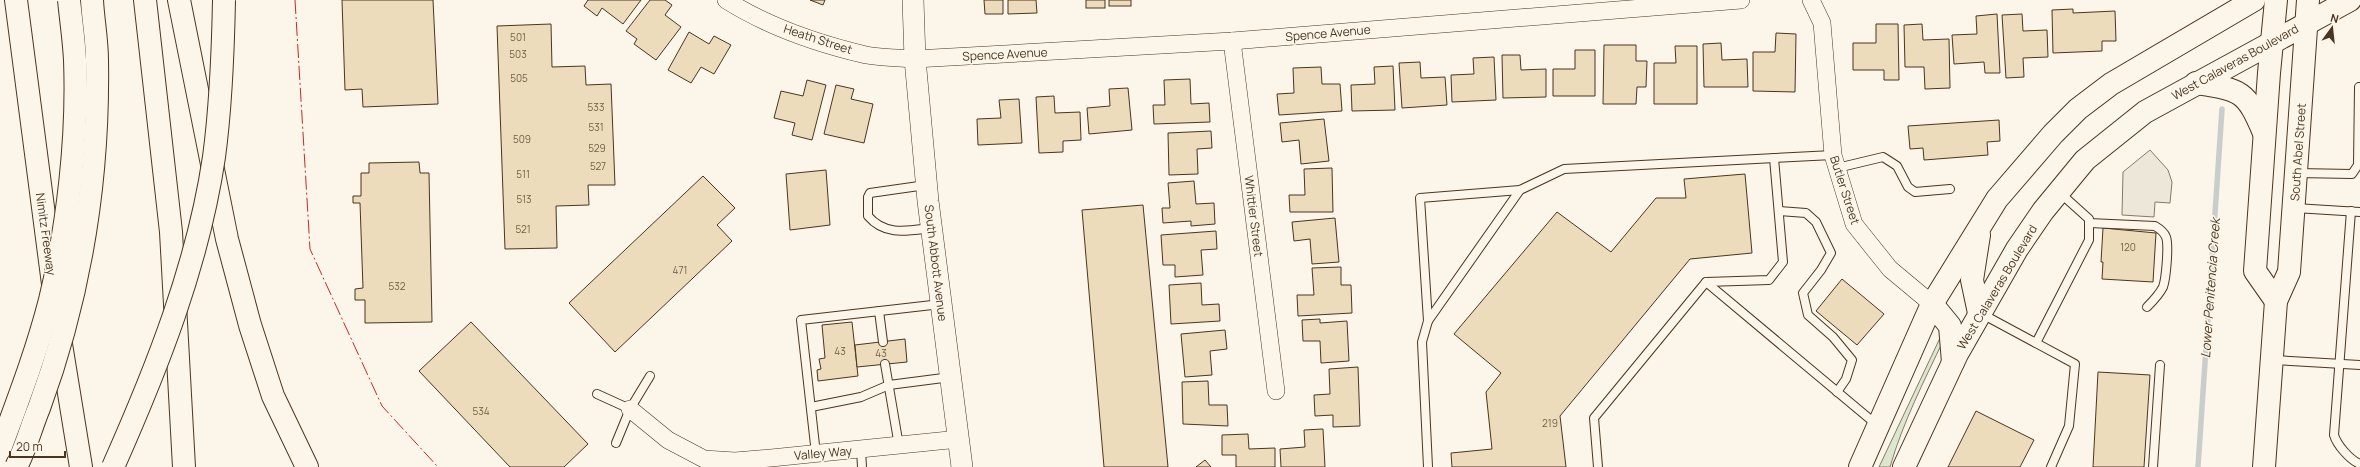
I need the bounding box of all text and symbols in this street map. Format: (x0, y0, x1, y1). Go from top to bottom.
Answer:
north arrow (2312, 8, 2352, 48)
text: N (2329, 10, 2341, 26)
street label: Heath Street (781, 20, 855, 58)
street label: West Calaveras Boulevard (2168, 20, 2302, 104)
street label: Spence Avenue (1285, 21, 1371, 45)
house number: 501 (510, 30, 526, 44)
street label: Spence Avenue (962, 43, 1048, 65)
house number: 503 (509, 47, 527, 61)
house number: 505 (510, 71, 528, 85)
house number: 533 (588, 100, 604, 114)
street label: South Abel Street (2286, 102, 2310, 202)
house number: 531 (588, 120, 604, 134)
house number: 509 (513, 132, 531, 146)
house number: 529 (588, 141, 606, 155)
street label: Butler Street (1826, 154, 1864, 227)
house number: 527 (590, 159, 606, 173)
house number: 511 (516, 167, 530, 181)
street label: Whittier Street (1241, 174, 1267, 258)
street label: Nimitz Freeway (32, 192, 60, 277)
house number: 513 (516, 192, 532, 206)
street label: South Abbott Avenue (920, 204, 952, 322)
water label: Lower Penitencia Creek (2196, 215, 2224, 358)
street label: West Calaveras Boulevard (1953, 221, 2041, 353)
house number: 521 (515, 222, 531, 236)
house number: 120 (2120, 240, 2136, 254)
house number: 471 (673, 263, 687, 277)
house number: 532 (388, 279, 406, 293)
house number: 43 (834, 344, 846, 358)
house number: 43 (875, 346, 887, 360)
house number: 534 (472, 404, 490, 418)
house number: 219 (1542, 416, 1558, 430)
scale bar (10, 433, 65, 459)
text: 20 m (16, 438, 43, 455)
street label: Valley Way (793, 442, 853, 464)

